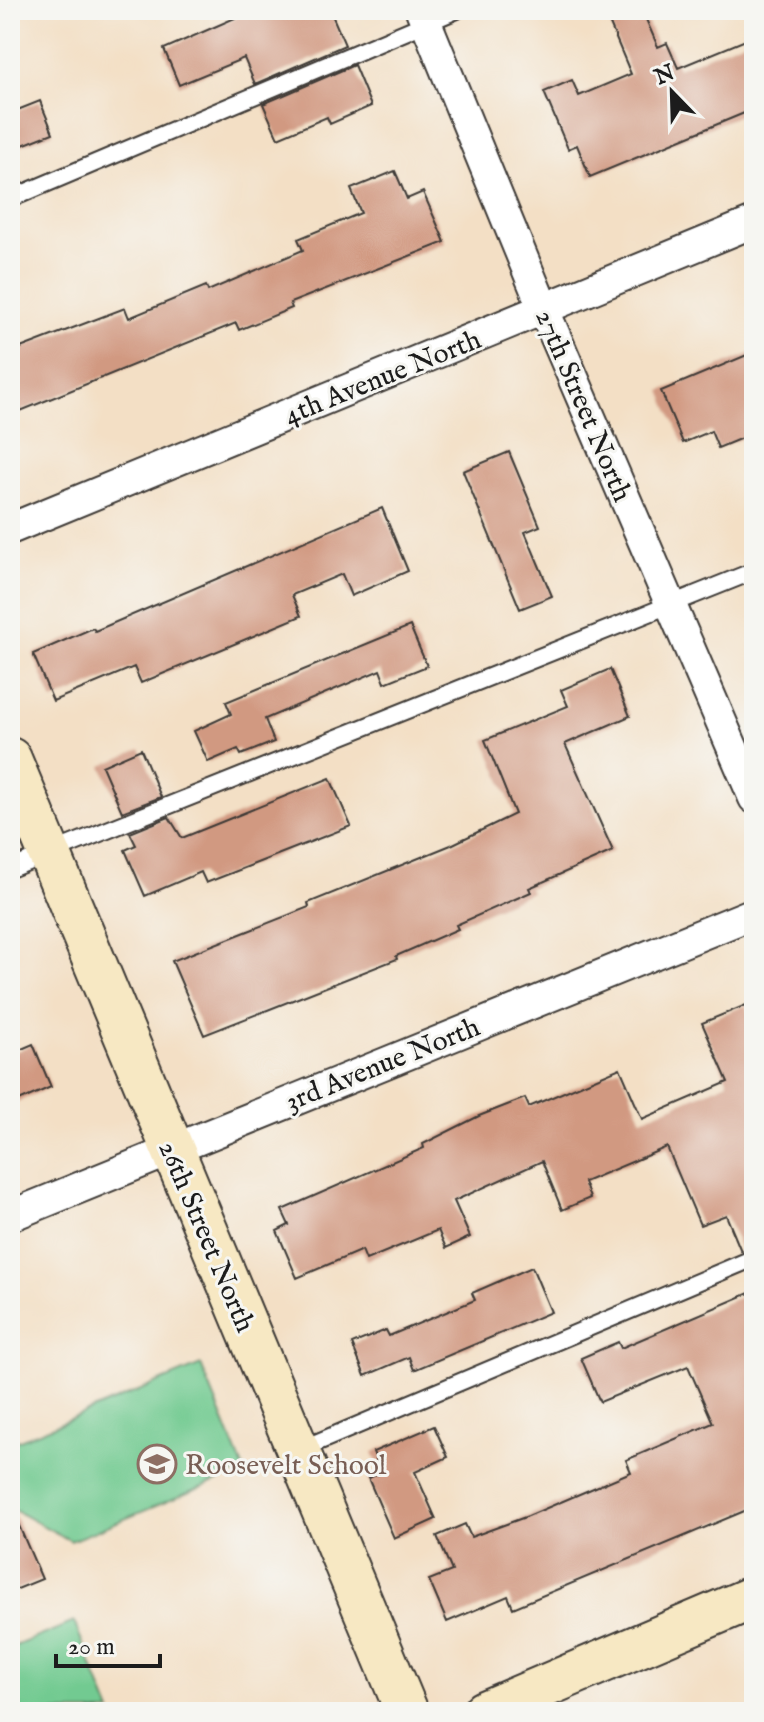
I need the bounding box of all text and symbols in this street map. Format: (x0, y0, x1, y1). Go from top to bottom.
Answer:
north arrow (632, 52, 712, 132)
text: N (650, 59, 679, 92)
street label: 27th Street North (526, 305, 639, 507)
street label: 4th Avenue North (279, 323, 487, 434)
street label: 3rd Avenue North (281, 1010, 485, 1120)
street label: 26th Street North (150, 1136, 262, 1338)
school or university icon: Roosevelt School (136, 1443, 178, 1485)
place label: Roosevelt School (185, 1449, 387, 1484)
scale bar (56, 1618, 160, 1668)
text: 20 m (68, 1632, 115, 1663)

